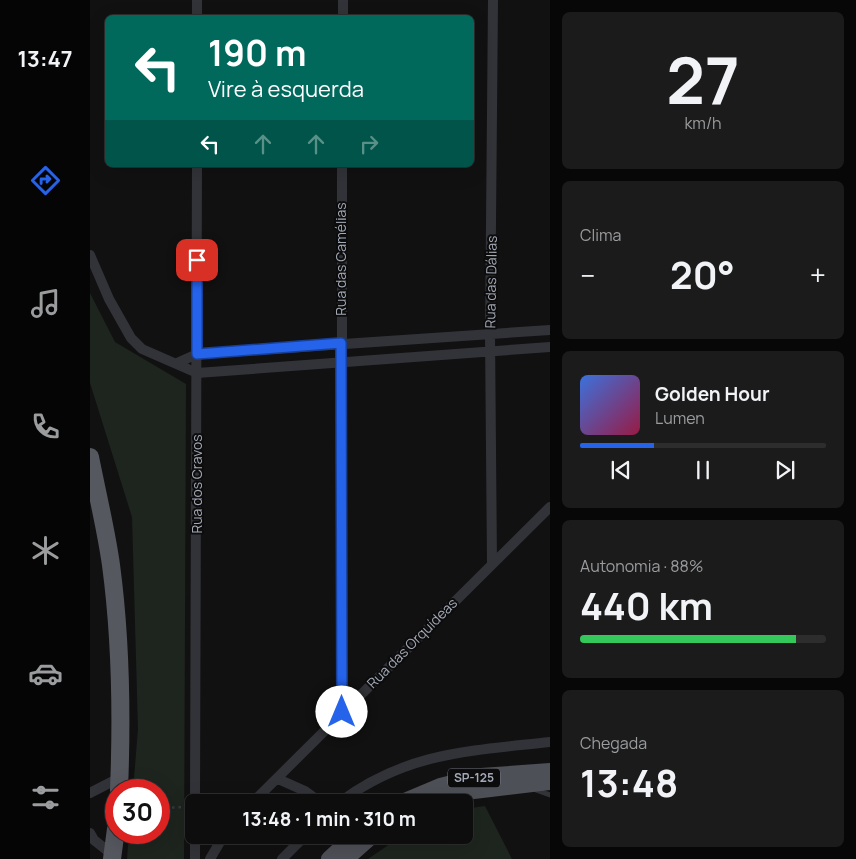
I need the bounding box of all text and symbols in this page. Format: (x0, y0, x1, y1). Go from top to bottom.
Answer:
text: 190 m (208, 29, 307, 77)
icon: left (125, 35, 190, 100)
text: 27 (666, 35, 740, 124)
text: 13:47 (17, 44, 73, 74)
text: Vire à esquerda (208, 74, 364, 104)
text: km/h (684, 112, 722, 134)
icon: left (196, 130, 224, 158)
icon: ahead (249, 130, 277, 158)
icon: ahead (302, 130, 330, 158)
icon: right (355, 130, 383, 158)
icon: directions (28, 163, 63, 198)
street label: Rua das Camélias (331, 202, 350, 316)
text: Clima (580, 224, 621, 246)
street label: Rua das Dálias (480, 235, 501, 329)
pin (176, 239, 218, 281)
icon: arrive (183, 246, 211, 274)
text: 20° (670, 248, 735, 300)
text: − (580, 256, 595, 294)
text: + (810, 256, 826, 294)
icon: music (28, 286, 63, 321)
text: Golden Hour (655, 381, 769, 407)
text: Lumen (655, 407, 705, 429)
icon: phone (28, 409, 63, 444)
street label: Rua dos Cravos (187, 434, 206, 534)
icon: previous (607, 456, 635, 484)
icon: pause (689, 456, 717, 484)
icon: next (771, 456, 799, 484)
icon: climate (28, 533, 63, 568)
text: Autonomia · 88% (580, 555, 703, 577)
text: 440 km (580, 579, 713, 631)
street label: Rua das Orquídeas (362, 593, 461, 692)
icon: car (28, 656, 63, 691)
position arrow (315, 685, 367, 737)
text: Chegada (580, 732, 647, 754)
text: 13:48 (580, 756, 678, 808)
road number: SP-125 (448, 768, 500, 788)
speed limit sign: 30 (105, 779, 170, 844)
icon: filters (28, 780, 63, 815)
text: 13:48 · 1 min · 310 m (242, 806, 416, 832)

